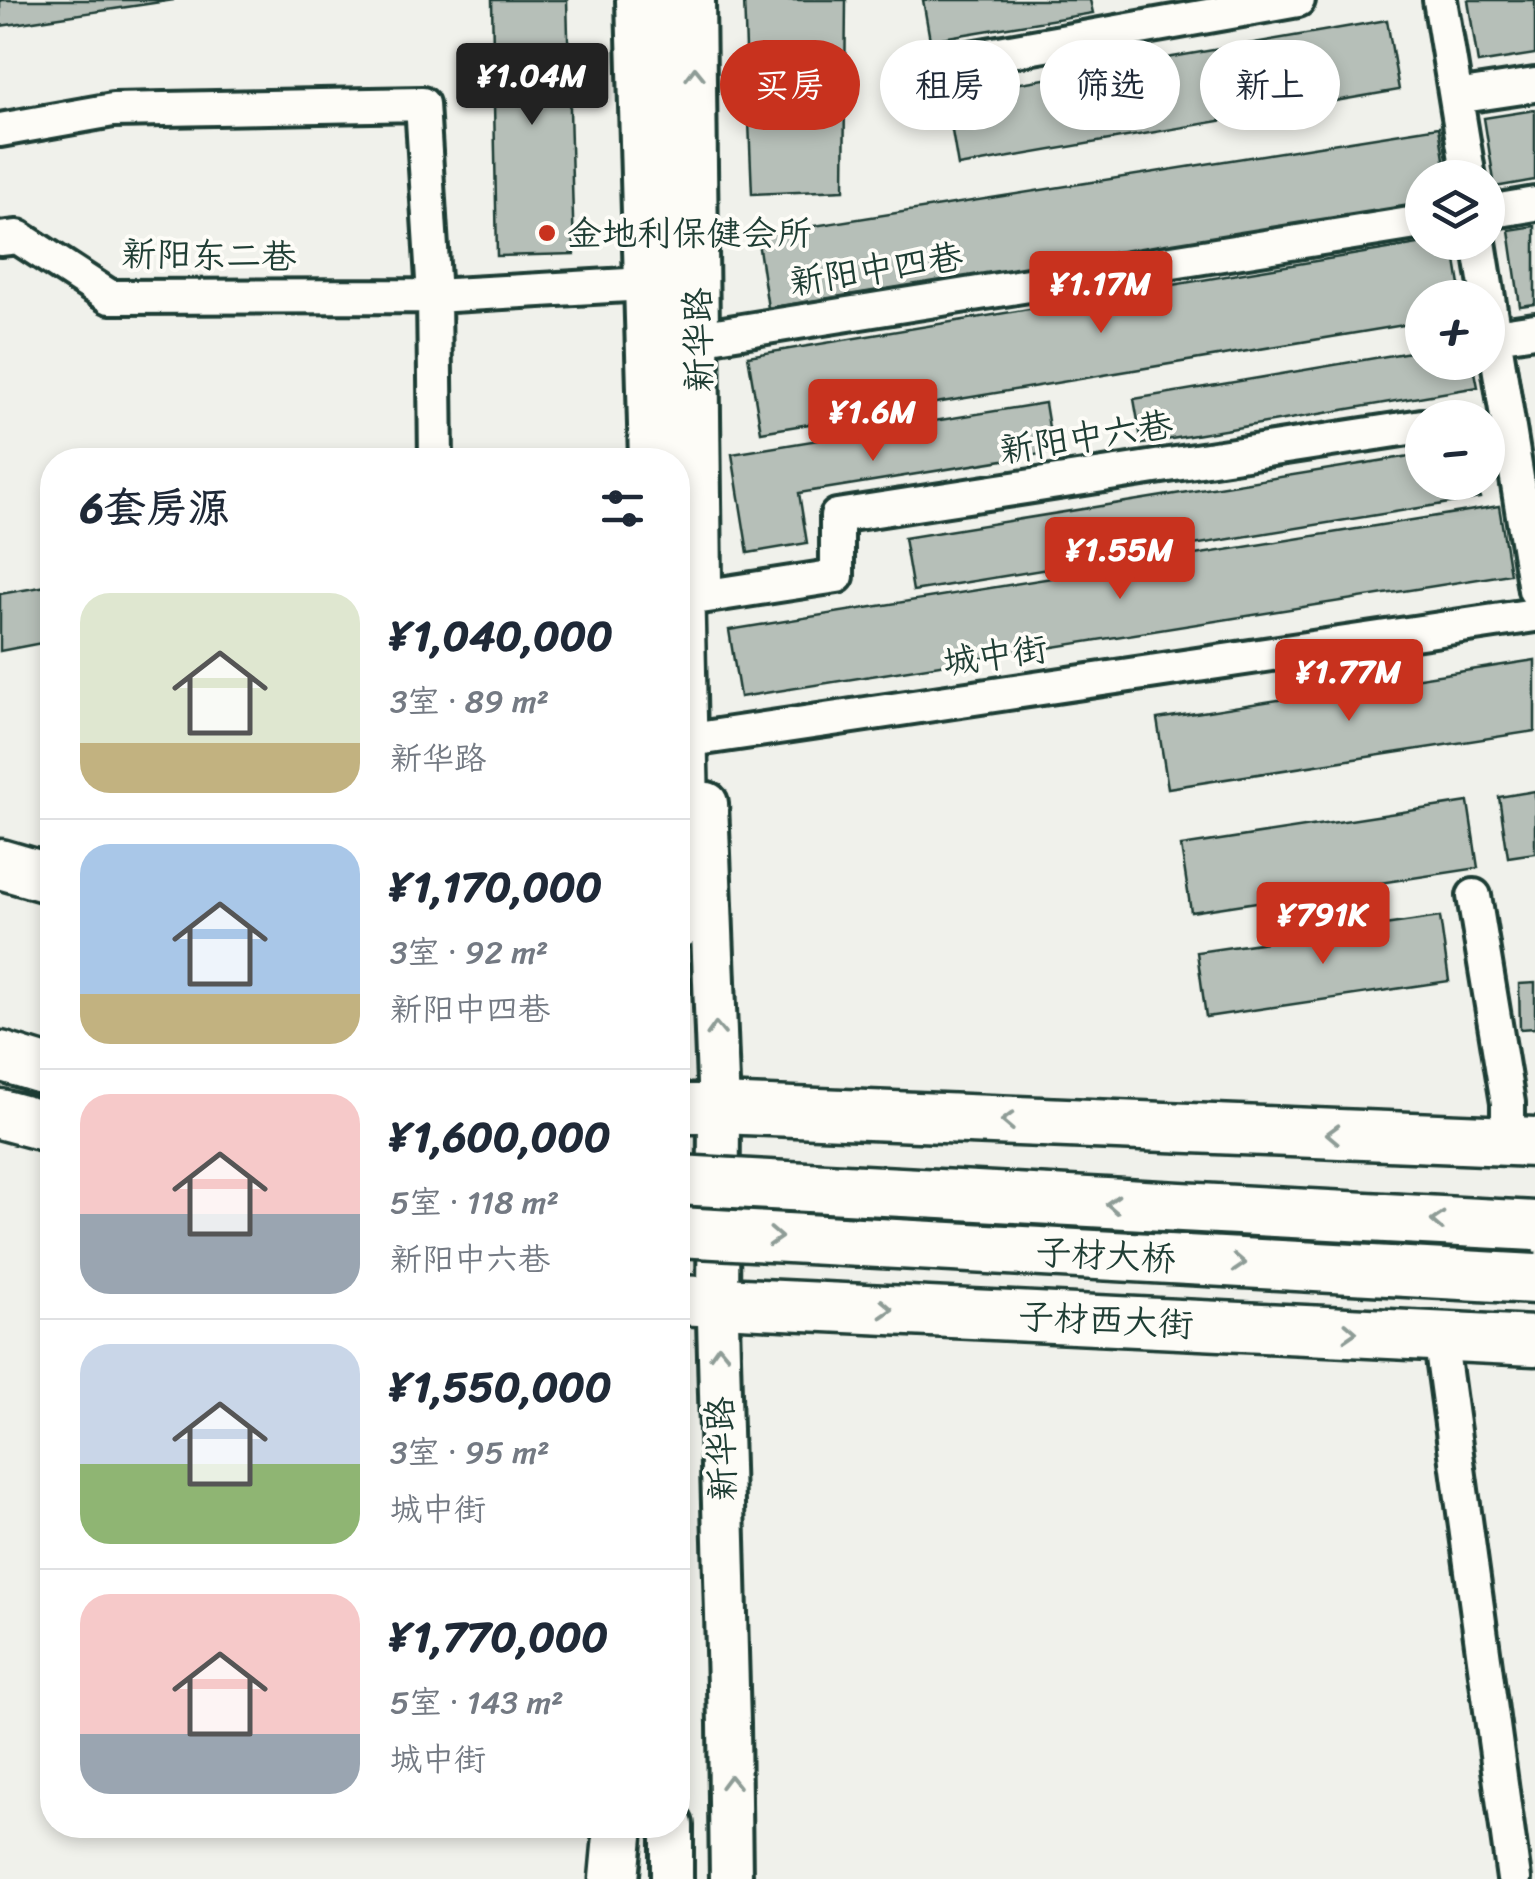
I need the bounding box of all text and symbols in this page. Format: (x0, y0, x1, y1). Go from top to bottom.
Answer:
chip: 买房 (720, 40, 860, 130)
chip: 租房 (880, 40, 1020, 130)
chip: 筛选 (1040, 40, 1180, 130)
chip: 新上 (1200, 40, 1340, 130)
pin: ¥1.04M (451, 43, 613, 128)
text: ¥1.04M (478, 47, 586, 104)
one-way arrow (684, 66, 706, 82)
map controls (1405, 160, 1505, 500)
button: layers (1405, 160, 1505, 260)
place label: 金地利保健会所 (567, 202, 812, 264)
street label: 新阳东二巷 (121, 222, 297, 288)
marker: 金地利保健会所 (536, 222, 558, 244)
street label: 新阳中四巷 (785, 225, 967, 313)
pin: ¥1.17M (1020, 251, 1182, 336)
text: ¥1.17M (1051, 255, 1151, 312)
button: + (1405, 280, 1505, 380)
street label: 新华路 (666, 287, 730, 393)
pin: ¥1.6M (803, 379, 943, 464)
text: ¥1.6M (830, 383, 916, 440)
street label: 新阳中六巷 (995, 393, 1177, 481)
button: − (1405, 400, 1505, 500)
text: 6套房源 (80, 471, 230, 545)
icon: filters (595, 481, 650, 536)
pin: ¥1.55M (1039, 517, 1201, 602)
text: ¥1.55M (1067, 521, 1173, 578)
text: ¥1,040,000 (390, 599, 613, 673)
street label: 城中街 (939, 617, 1051, 693)
icon: home (160, 633, 280, 753)
pin: ¥1.77M (1268, 639, 1430, 724)
text: ¥1.77M (1297, 643, 1401, 700)
text: 3室 · 89 m² (390, 673, 549, 730)
text: 新华路 (390, 730, 486, 787)
text: ¥1,170,000 (390, 850, 602, 924)
pin: ¥791K (1253, 882, 1393, 967)
icon: home (160, 884, 280, 1004)
text: ¥791K (1279, 886, 1367, 943)
text: 3室 · 92 m² (390, 924, 548, 981)
text: 新阳中四巷 (390, 981, 550, 1038)
one-way arrow (706, 1020, 727, 1036)
text: ¥1,600,000 (390, 1100, 611, 1174)
one-way arrow (999, 1110, 1015, 1131)
one-way arrow (1324, 1124, 1340, 1145)
icon: home (160, 1134, 280, 1254)
text: 5室 · 118 m² (390, 1174, 559, 1231)
one-way arrow (1105, 1194, 1121, 1215)
one-way arrow (1429, 1211, 1445, 1232)
street label: 子材大桥 (1034, 1220, 1178, 1290)
one-way arrow (767, 1226, 783, 1247)
text: 新阳中六巷 (390, 1231, 550, 1288)
one-way arrow (1232, 1252, 1248, 1273)
street label: 子材西大街 (1017, 1284, 1195, 1356)
one-way arrow (878, 1299, 894, 1320)
one-way arrow (1343, 1321, 1359, 1342)
one-way arrow (708, 1343, 729, 1359)
text: ¥1,550,000 (390, 1350, 611, 1424)
icon: home (160, 1384, 280, 1504)
street label: 新华路 (688, 1395, 754, 1503)
text: 3室 · 95 m² (390, 1424, 549, 1481)
text: 城中街 (390, 1481, 486, 1538)
text: ¥1,770,000 (390, 1600, 608, 1674)
icon: home (160, 1634, 280, 1754)
text: 5室 · 143 m² (390, 1674, 564, 1731)
text: 城中街 (390, 1731, 486, 1788)
one-way arrow (719, 1773, 741, 1788)

